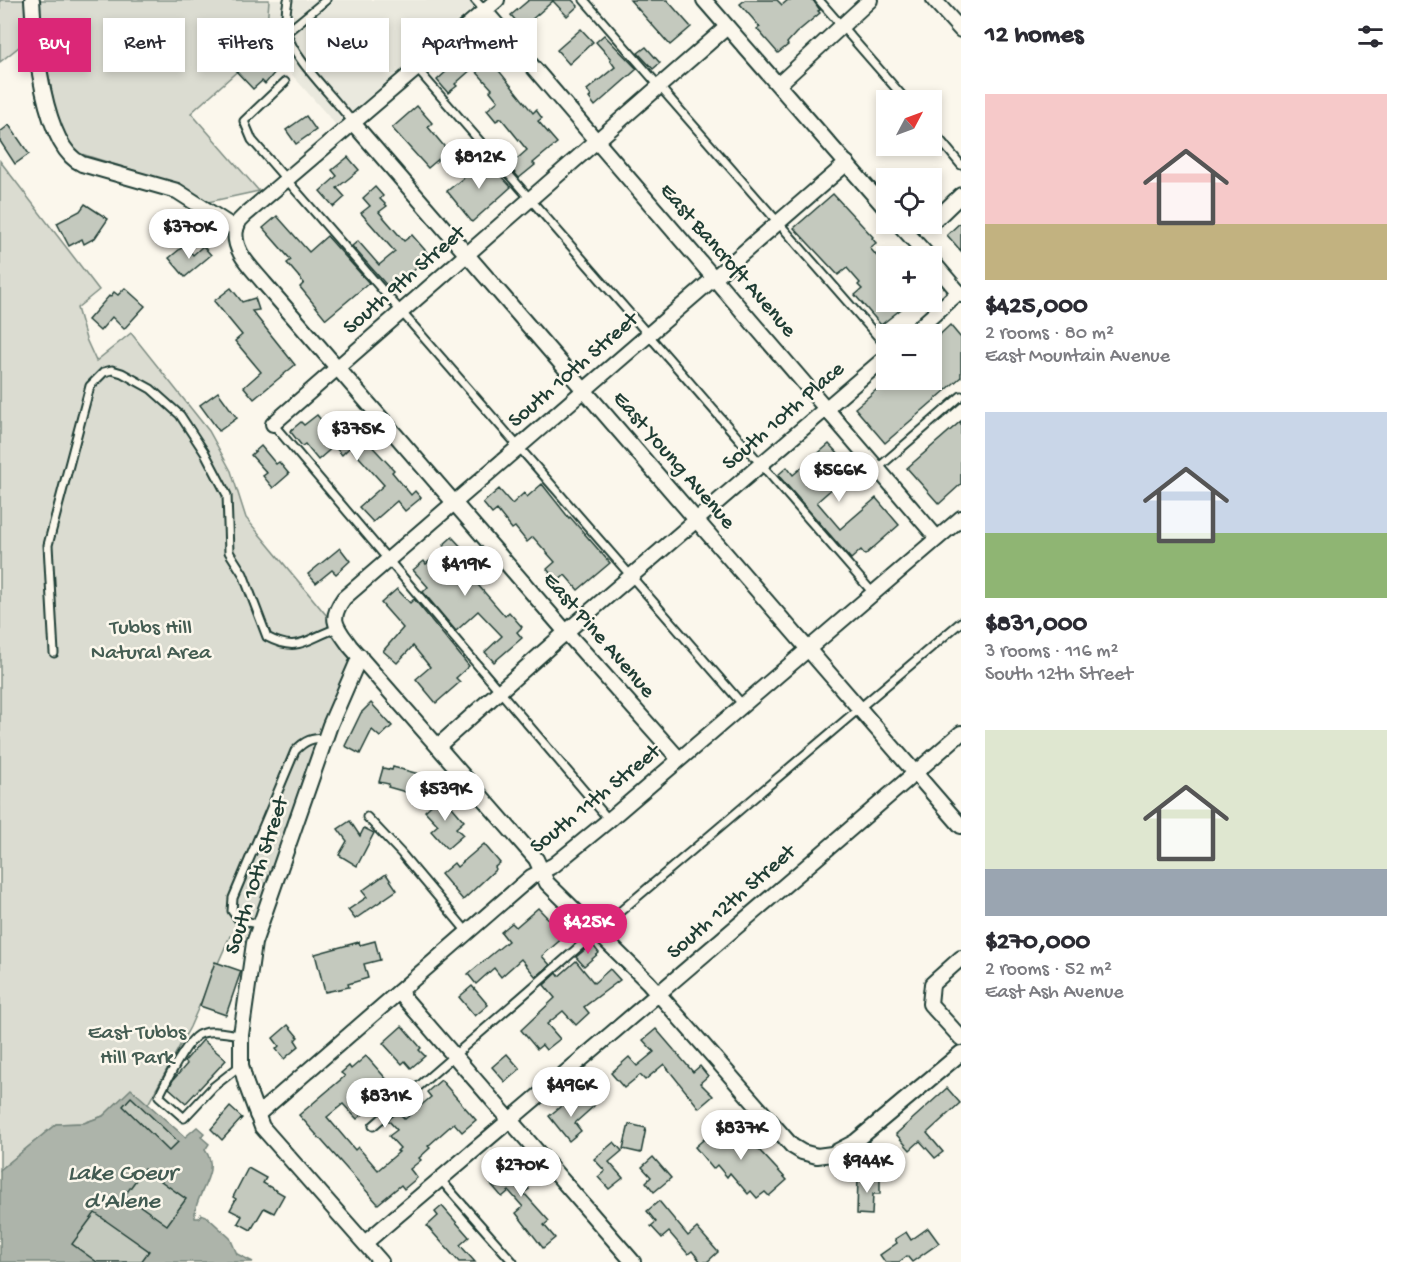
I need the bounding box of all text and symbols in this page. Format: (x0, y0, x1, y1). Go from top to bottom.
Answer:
chip: Buy (18, 18, 91, 72)
chip: Rent (103, 18, 185, 72)
chip: Filters (197, 18, 294, 72)
chip: New (306, 18, 389, 72)
chip: Apartment (401, 18, 537, 72)
icon: filters (1354, 20, 1387, 53)
text: 12 homes (985, 21, 1083, 52)
north arrow (876, 90, 942, 156)
map controls (876, 90, 942, 390)
icon: home (1132, 133, 1240, 241)
pin: $812K (437, 139, 521, 190)
text: $812K (455, 147, 503, 170)
button: locate (876, 168, 942, 234)
street label: East Bancroft Avenue (653, 179, 801, 344)
pin: $370K (147, 209, 231, 260)
text: $370K (163, 217, 215, 240)
street label: South 9th Street (338, 219, 473, 341)
button: + (876, 246, 942, 312)
text: $425,000 (985, 292, 1088, 323)
street label: South 10th Street (504, 306, 646, 435)
text: 2 rooms · 80 m² (985, 323, 1114, 346)
button: − (876, 324, 942, 390)
text: East Mountain Avenue (985, 346, 1170, 369)
street label: South 10th Place (718, 356, 851, 477)
street label: East Young Avenue (606, 387, 740, 536)
pin: $375K (315, 411, 399, 462)
text: $375K (331, 419, 383, 442)
icon: home (1132, 451, 1240, 559)
pin: $566K (797, 452, 881, 503)
text: $566K (814, 460, 864, 483)
pin: $419K (423, 546, 507, 597)
text: $419K (441, 554, 489, 577)
street label: East Pine Avenue (536, 568, 660, 705)
text: $831,000 (985, 610, 1087, 641)
park label: Tubbs Hill Natural Area (91, 616, 212, 667)
text: 3 rooms · 116 m² (985, 641, 1118, 664)
text: South 12th Street (985, 664, 1133, 687)
street label: South 11th Street (525, 738, 668, 861)
icon: home (1132, 769, 1240, 877)
pin: $539K (403, 771, 487, 822)
text: $539K (420, 779, 470, 802)
street label: South 10th Street (220, 792, 296, 958)
street label: South 12th Street (662, 839, 803, 966)
pin: $425K (546, 904, 630, 955)
text: $425K (563, 912, 613, 935)
text: $270,000 (985, 928, 1090, 959)
text: 2 rooms · 52 m² (985, 959, 1112, 982)
text: East Ash Avenue (985, 982, 1124, 1005)
park label: East Tubbs Hill Park (88, 1021, 187, 1072)
pin: $496K (529, 1067, 613, 1118)
text: $496K (546, 1075, 596, 1098)
pin: $831K (343, 1078, 427, 1129)
text: $831K (360, 1086, 410, 1109)
pin: $837K (699, 1110, 783, 1161)
text: $837K (715, 1118, 767, 1141)
pin: $944K (825, 1143, 909, 1194)
pin: $270K (479, 1147, 563, 1198)
text: $944K (843, 1151, 891, 1174)
text: $270K (495, 1155, 547, 1178)
water label: Lake Coeur d'Alene (68, 1160, 181, 1217)

